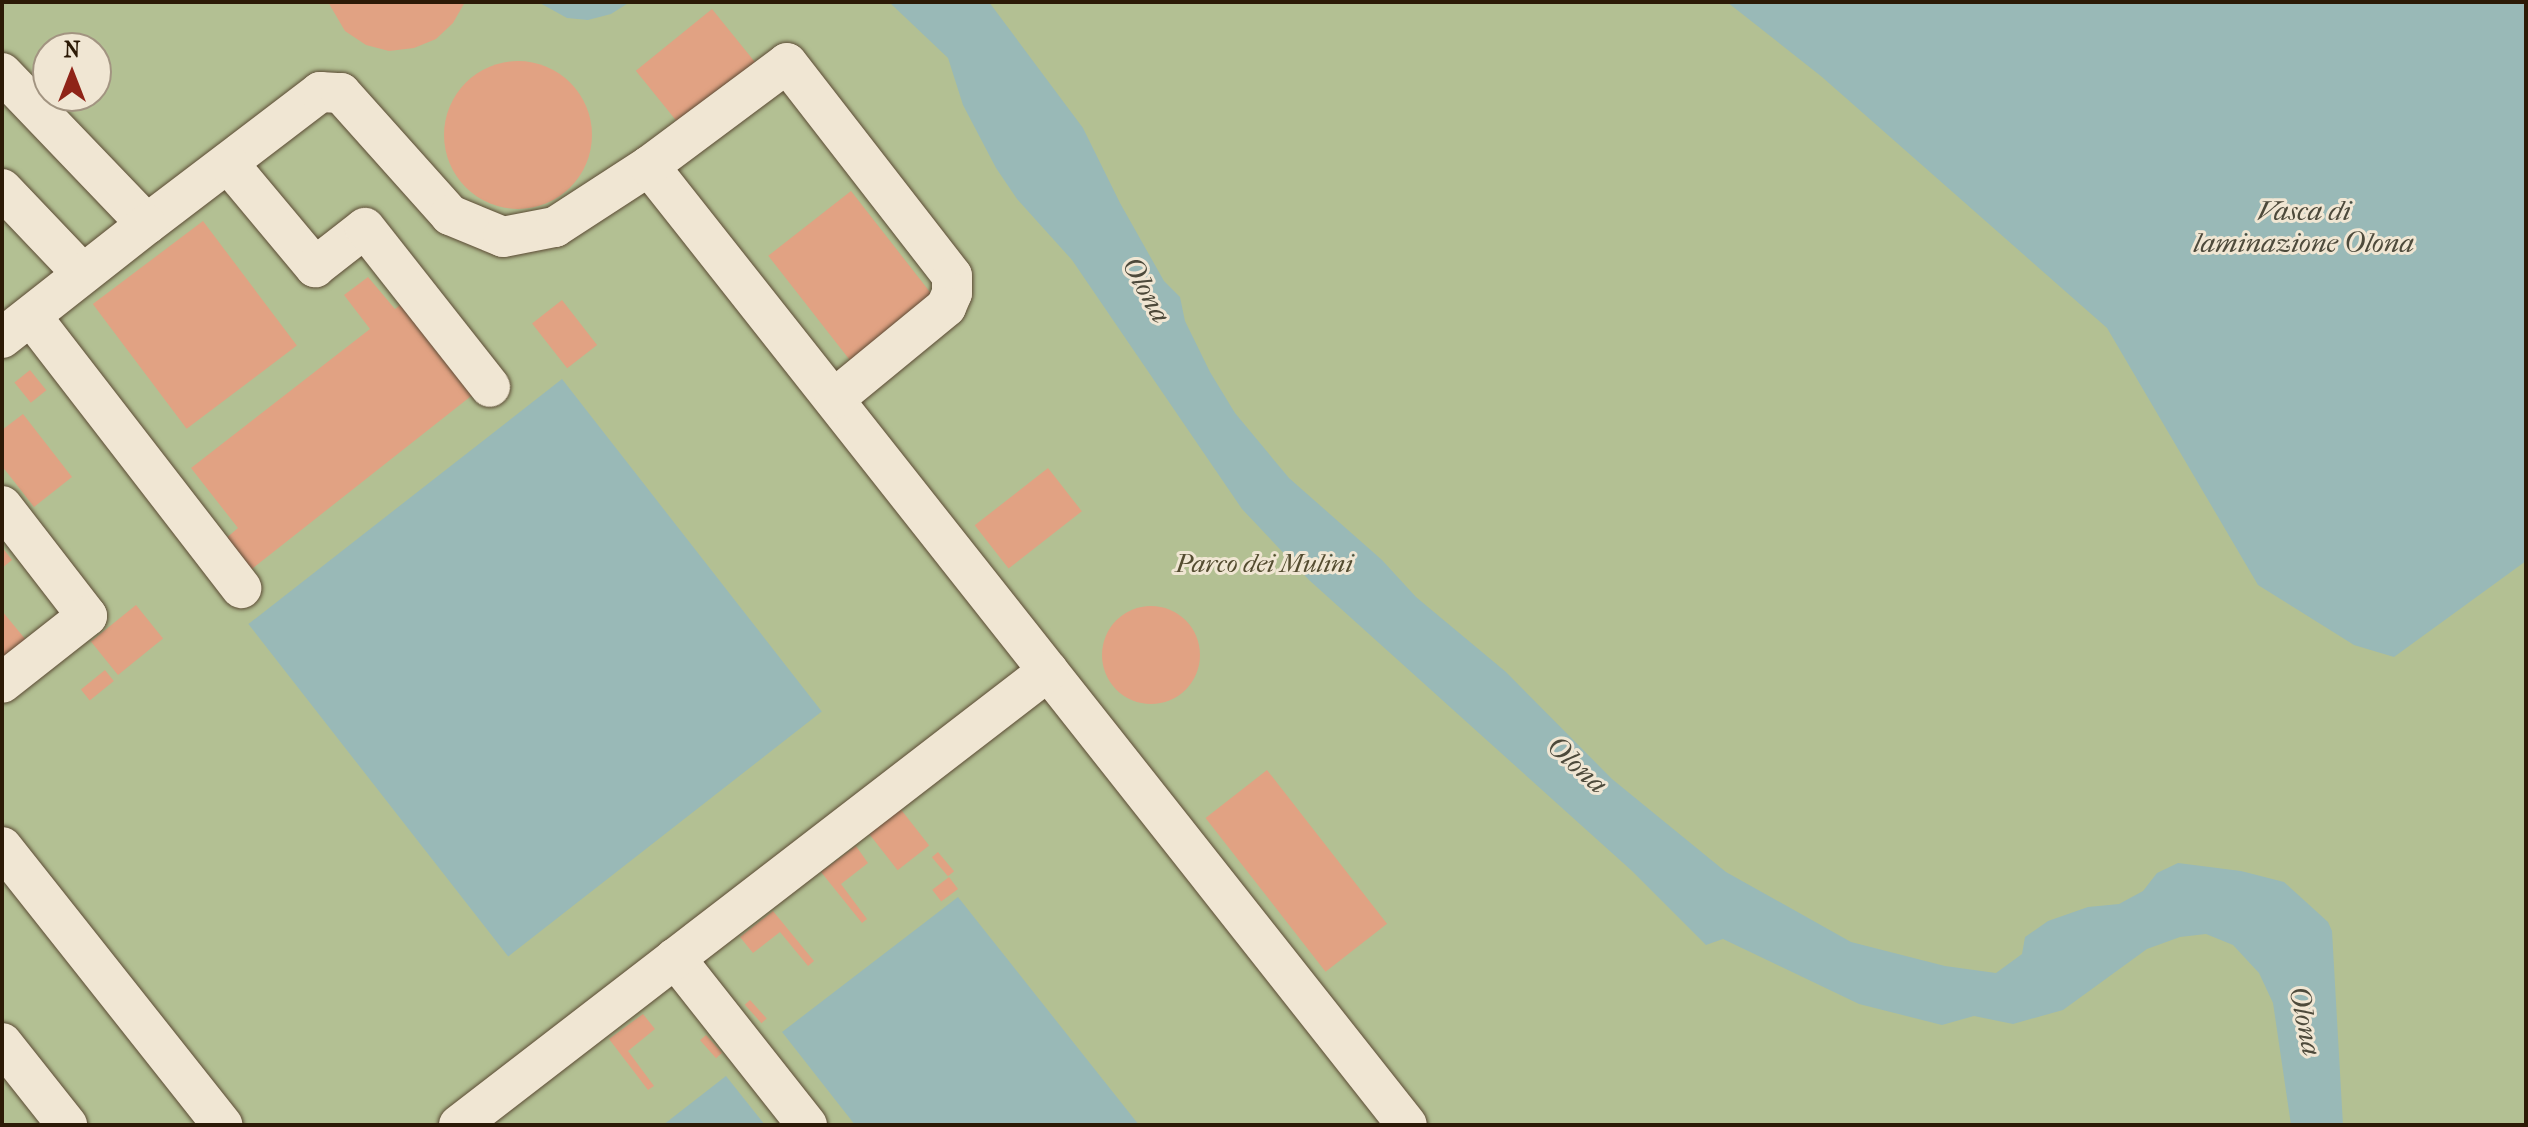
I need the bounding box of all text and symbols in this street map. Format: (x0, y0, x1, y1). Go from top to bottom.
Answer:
north arrow (32, 32, 112, 112)
text: N (64, 37, 80, 63)
water label: Vasca di laminazione Olona (2194, 194, 2414, 260)
water label: Olona (1114, 251, 1178, 329)
park label: Parco dei Mulini (1175, 548, 1353, 580)
water label: Olona (1540, 729, 1614, 801)
water label: Olona (2281, 983, 2329, 1059)

